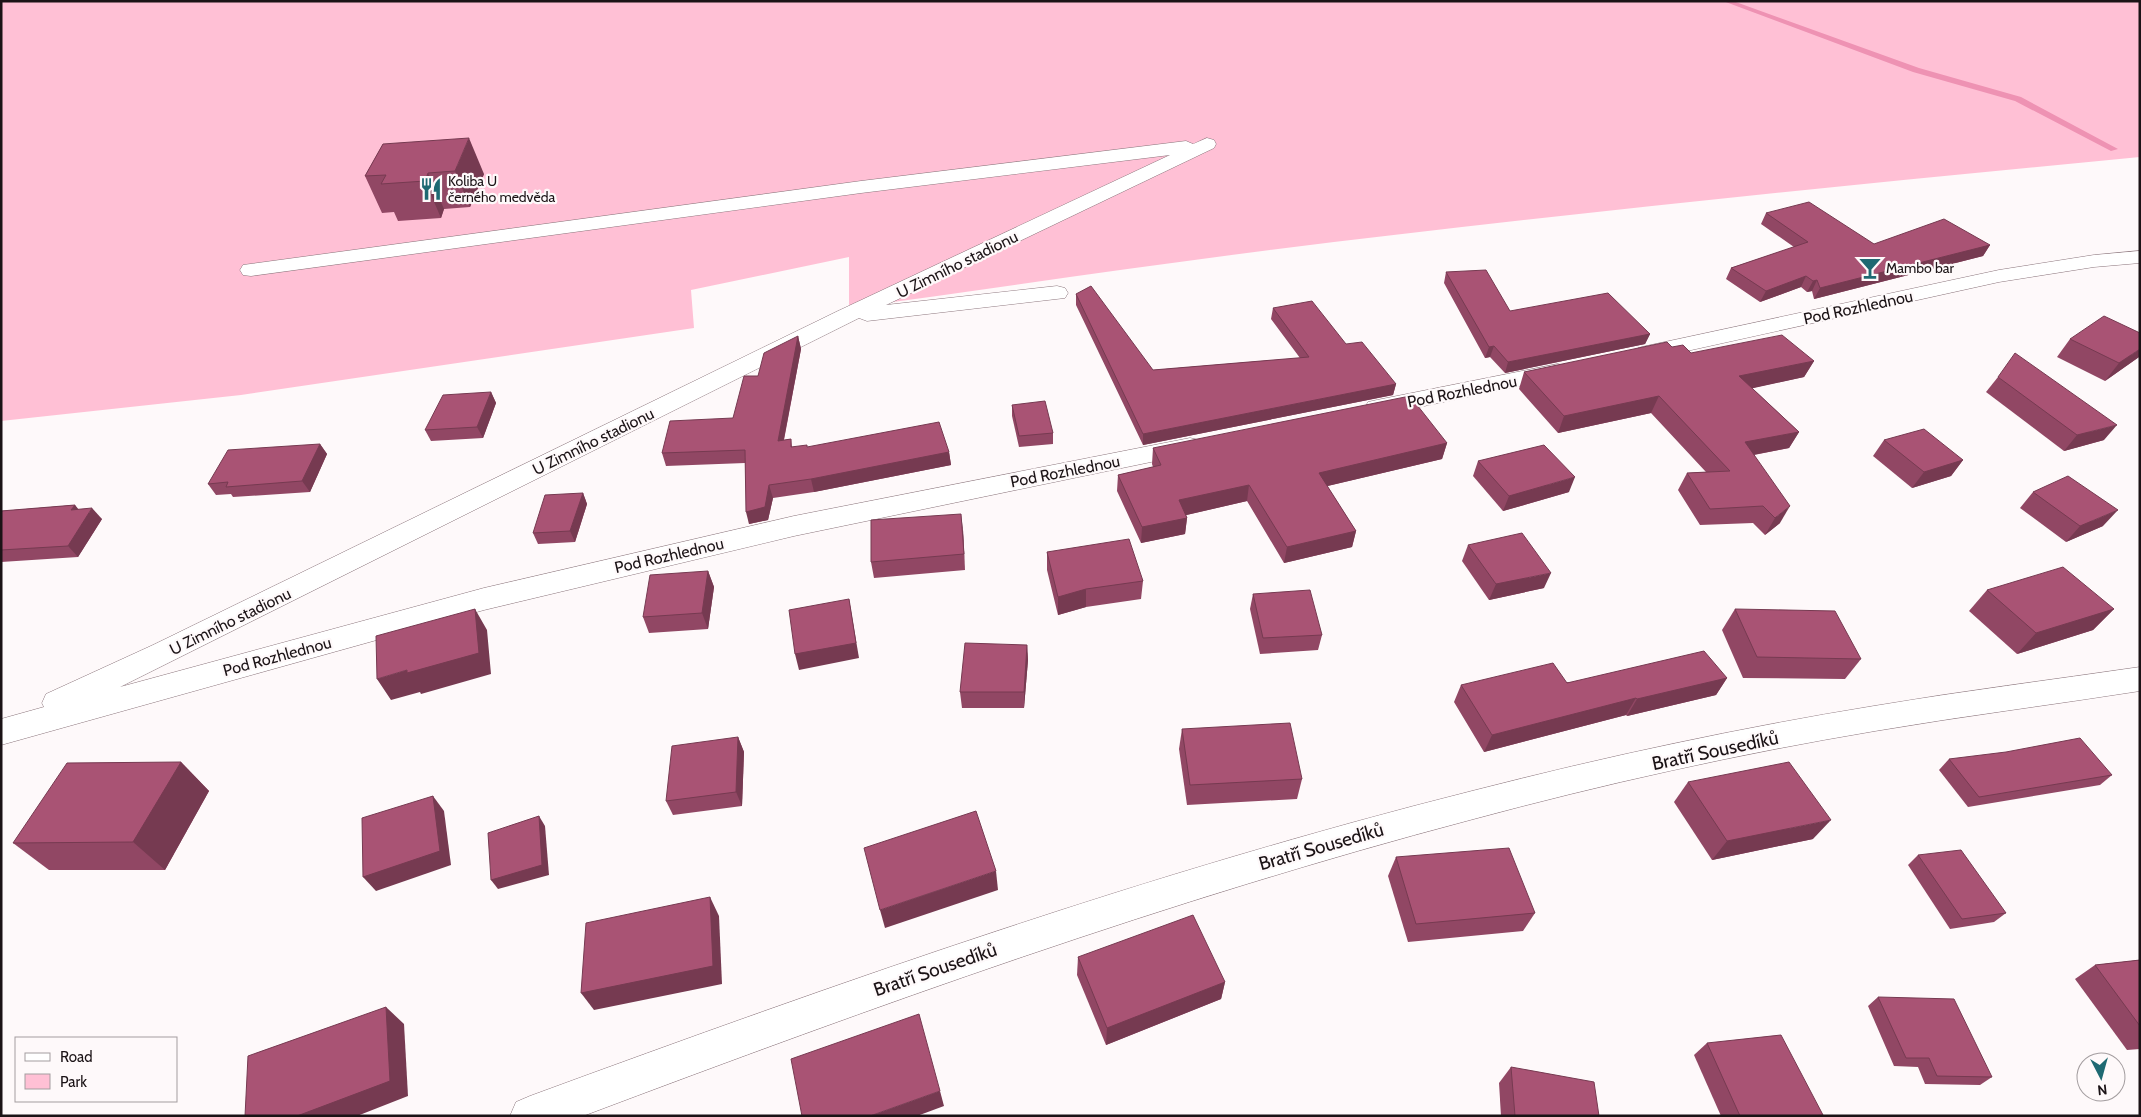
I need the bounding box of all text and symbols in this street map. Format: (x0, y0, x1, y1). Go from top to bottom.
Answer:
place label: Koliba U černého medvěda (448, 172, 555, 206)
restaurant icon: Koliba U černého medvěda (418, 176, 444, 202)
street label: U Zimního stadionu (893, 227, 1021, 302)
bar icon: Mambo bar (1857, 255, 1883, 281)
place label: Mambo bar (1886, 259, 1954, 277)
street label: Pod Rozhlednou (1802, 287, 1915, 328)
street label: Pod Rozhlednou (1406, 372, 1519, 411)
street label: U Zimního stadionu (529, 404, 657, 479)
street label: Pod Rozhlednou (1009, 452, 1122, 491)
street label: Pod Rozhlednou (613, 534, 725, 577)
street label: U Zimního stadionu (166, 584, 294, 659)
street label: Pod Rozhlednou (221, 633, 333, 680)
street label: Bratří Sousedíků (1650, 726, 1781, 775)
street label: Bratří Sousedíků (1256, 818, 1386, 875)
street label: Bratří Sousedíků (870, 938, 1000, 1001)
legend (15, 1037, 178, 1102)
text: Road (60, 1048, 93, 1066)
north arrow (2076, 1052, 2126, 1102)
text: Park (60, 1073, 87, 1091)
text: N (2096, 1080, 2108, 1099)

